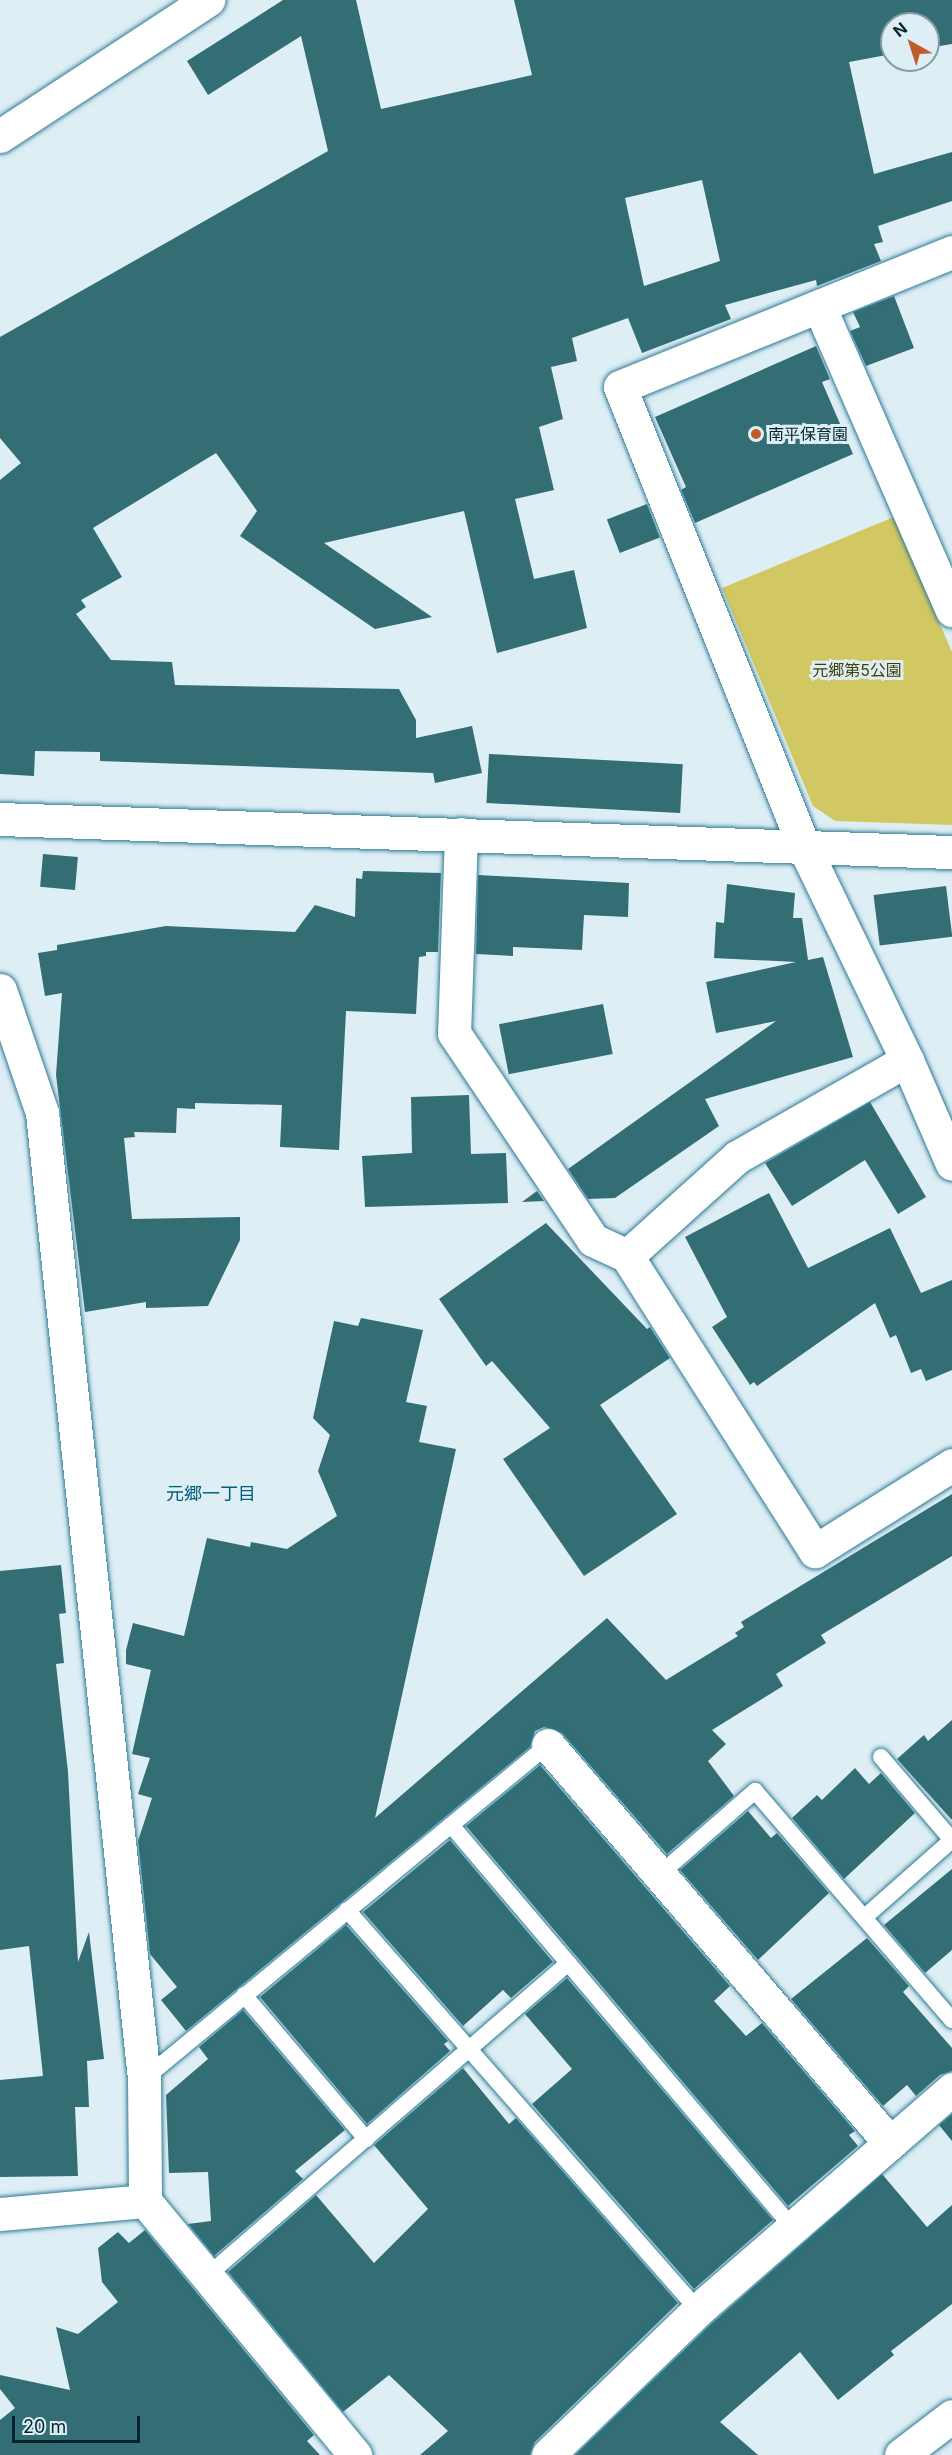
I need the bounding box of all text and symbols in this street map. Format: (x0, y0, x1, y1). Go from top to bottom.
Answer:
north arrow (880, 12, 940, 72)
text: N (889, 18, 911, 41)
place label: 南平保育園 (768, 424, 848, 444)
marker: 南平保育園 (749, 427, 763, 441)
park label: 元郷第5公園 (812, 660, 902, 680)
district label: 元郷一丁目 (166, 1483, 256, 1505)
scale bar (15, 2404, 142, 2442)
text: 20 m (23, 2416, 66, 2437)

